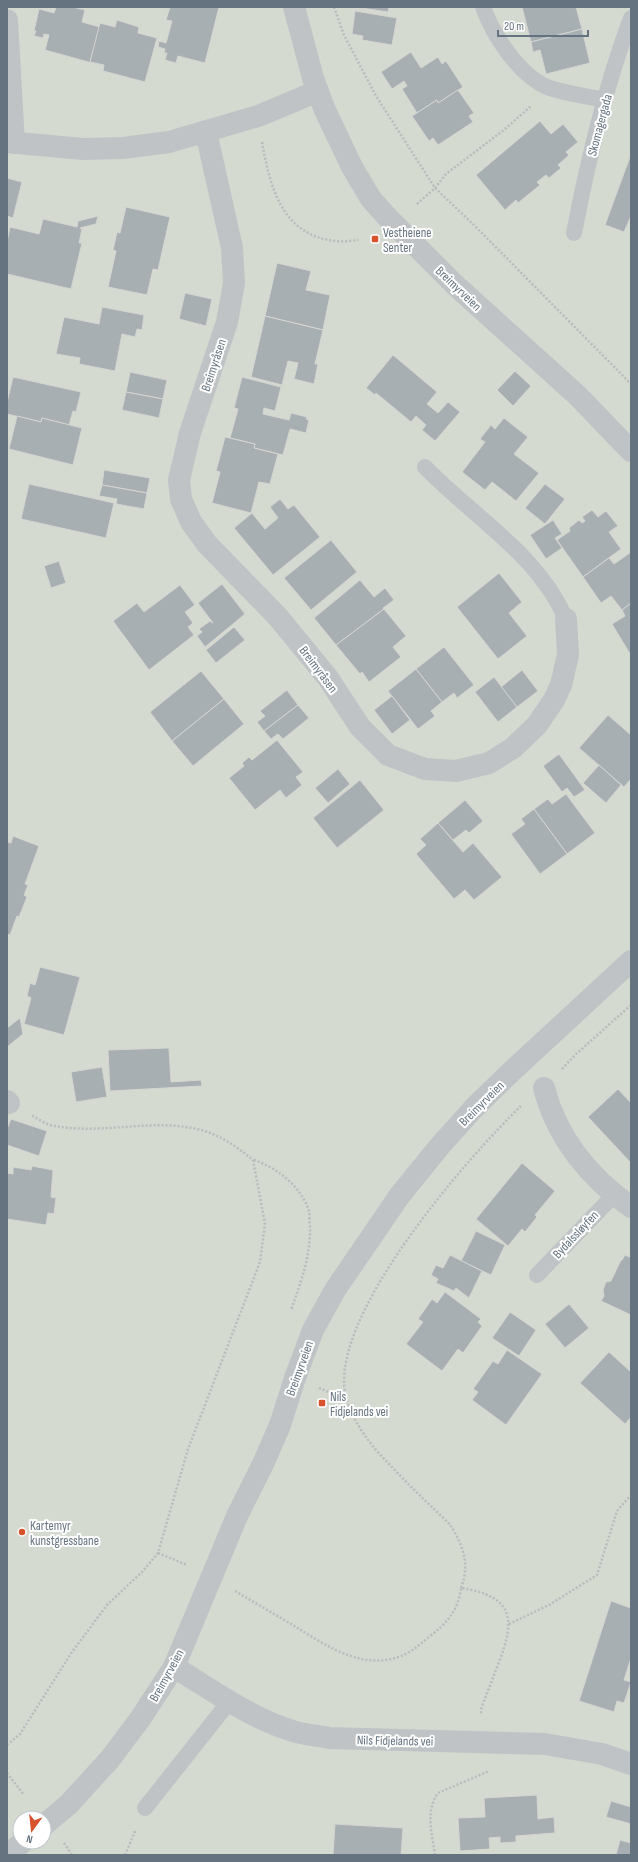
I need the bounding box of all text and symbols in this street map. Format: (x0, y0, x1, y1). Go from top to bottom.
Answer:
scale bar (498, 12, 588, 38)
text: 20 m (504, 19, 524, 34)
street label: Skomagergada (584, 93, 616, 158)
place label: Vestheiene Senter (383, 225, 432, 256)
marker: Vestheiene Senter (370, 234, 380, 244)
street label: Breimyrveien (432, 263, 485, 314)
street label: Breimyråsen (198, 337, 230, 394)
street label: Breimyråsen (295, 643, 341, 696)
street label: Breimyrveien (456, 1078, 508, 1130)
street label: Bydalssløyfen (550, 1207, 602, 1262)
street label: Breimyrveien (283, 1339, 317, 1398)
place label: Nils Fidjelands vei (330, 1389, 388, 1420)
marker: Nils Fidjelands vei (317, 1398, 327, 1408)
place label: Kartemyr kunstgressbane (30, 1518, 99, 1549)
marker: Kartemyr kunstgressbane (17, 1527, 27, 1537)
street label: Breimyrveien (146, 1646, 188, 1705)
street label: Nils Fidjelands vei (357, 1732, 433, 1750)
north arrow (12, 1810, 52, 1850)
text: N (25, 1832, 34, 1846)

